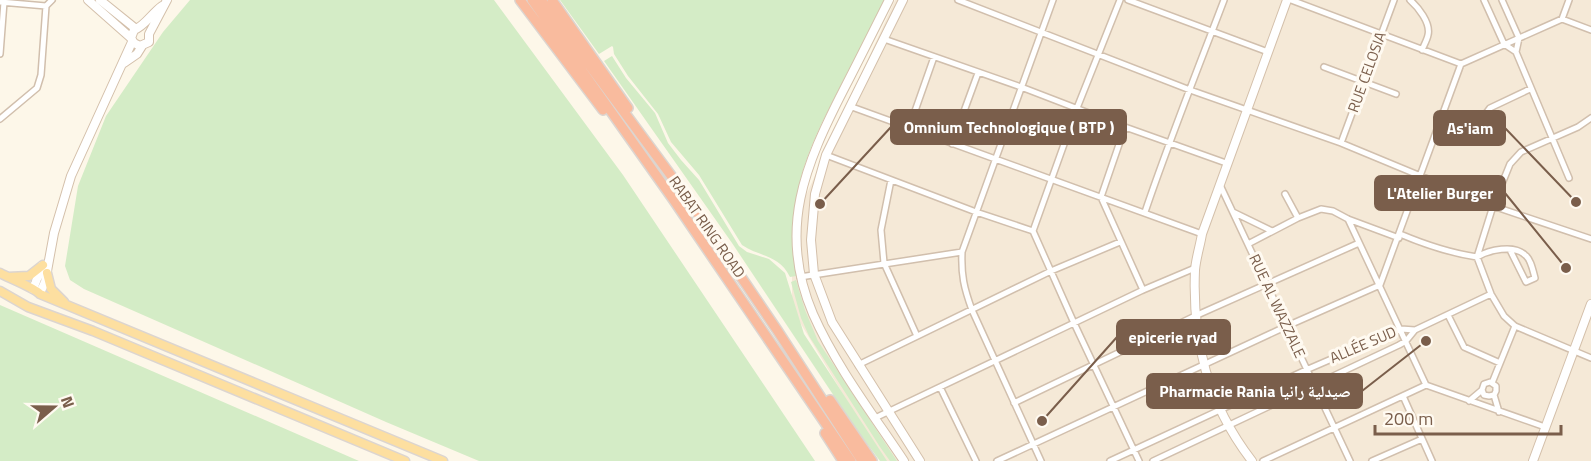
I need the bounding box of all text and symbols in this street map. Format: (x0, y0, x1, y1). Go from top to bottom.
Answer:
street label: RUE CELOSIA (1341, 28, 1392, 115)
callout: Omnium Technologique ( BTP ) (891, 110, 1126, 144)
callout: As'iam (1434, 111, 1505, 145)
text: Omnium Technologique ( BTP ) (904, 115, 1114, 139)
text: As'iam (1447, 116, 1493, 140)
street label: RABAT RING ROAD (664, 171, 751, 282)
callout: L'Atelier Burger (1375, 176, 1505, 210)
text: L'Atelier Burger (1387, 181, 1493, 205)
street label: RUE AL WAZZALE (1243, 250, 1312, 362)
callout: epicerie ryad (1117, 320, 1230, 354)
street label: ALLÉE SUD (1326, 320, 1400, 369)
text: epicerie ryad (1129, 325, 1217, 349)
callout: Pharmacie Rania صيدلية رانيا (1147, 374, 1362, 408)
north arrow (24, 377, 84, 437)
text: Pharmacie Rania صيدلية رانيا (1159, 379, 1351, 403)
text: N (55, 393, 81, 411)
scale bar (1375, 398, 1561, 436)
text: 200 m (1384, 405, 1433, 432)

